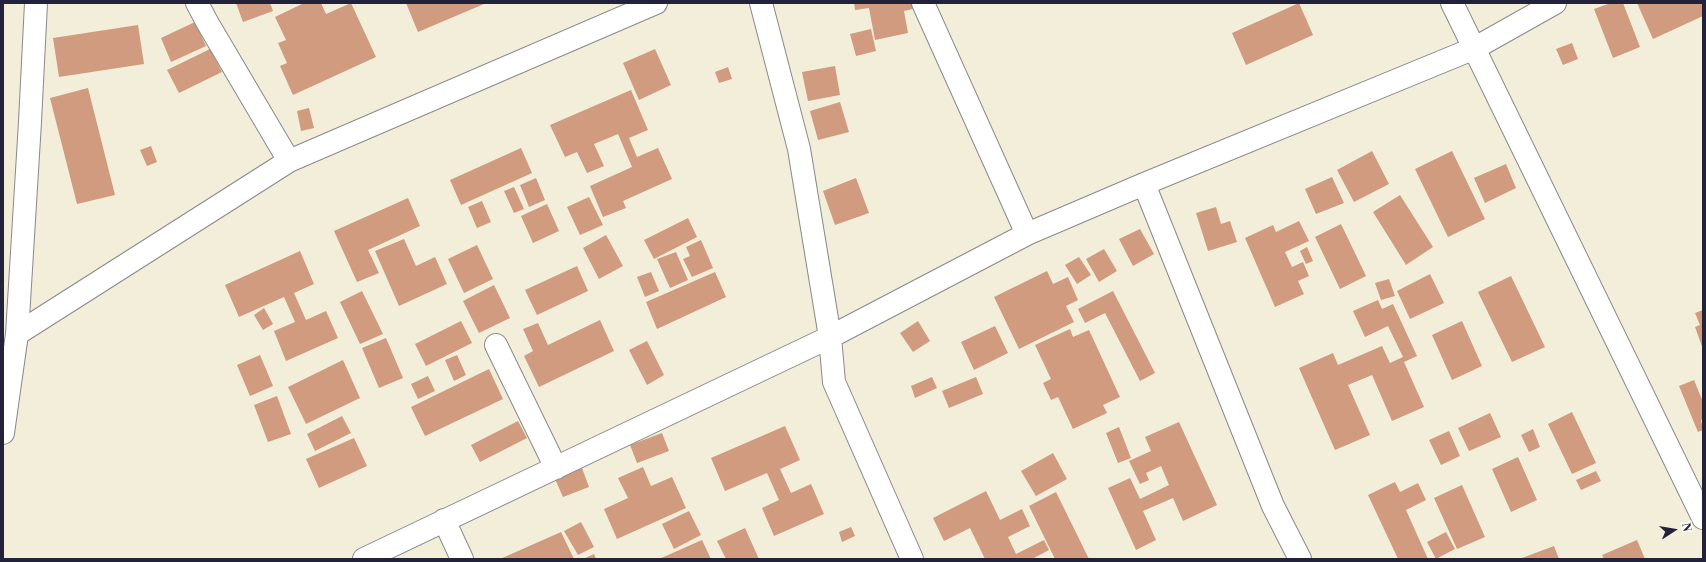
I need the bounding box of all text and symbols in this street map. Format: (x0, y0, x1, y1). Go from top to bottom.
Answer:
north arrow (1654, 510, 1694, 550)
text: N (1678, 522, 1693, 533)

